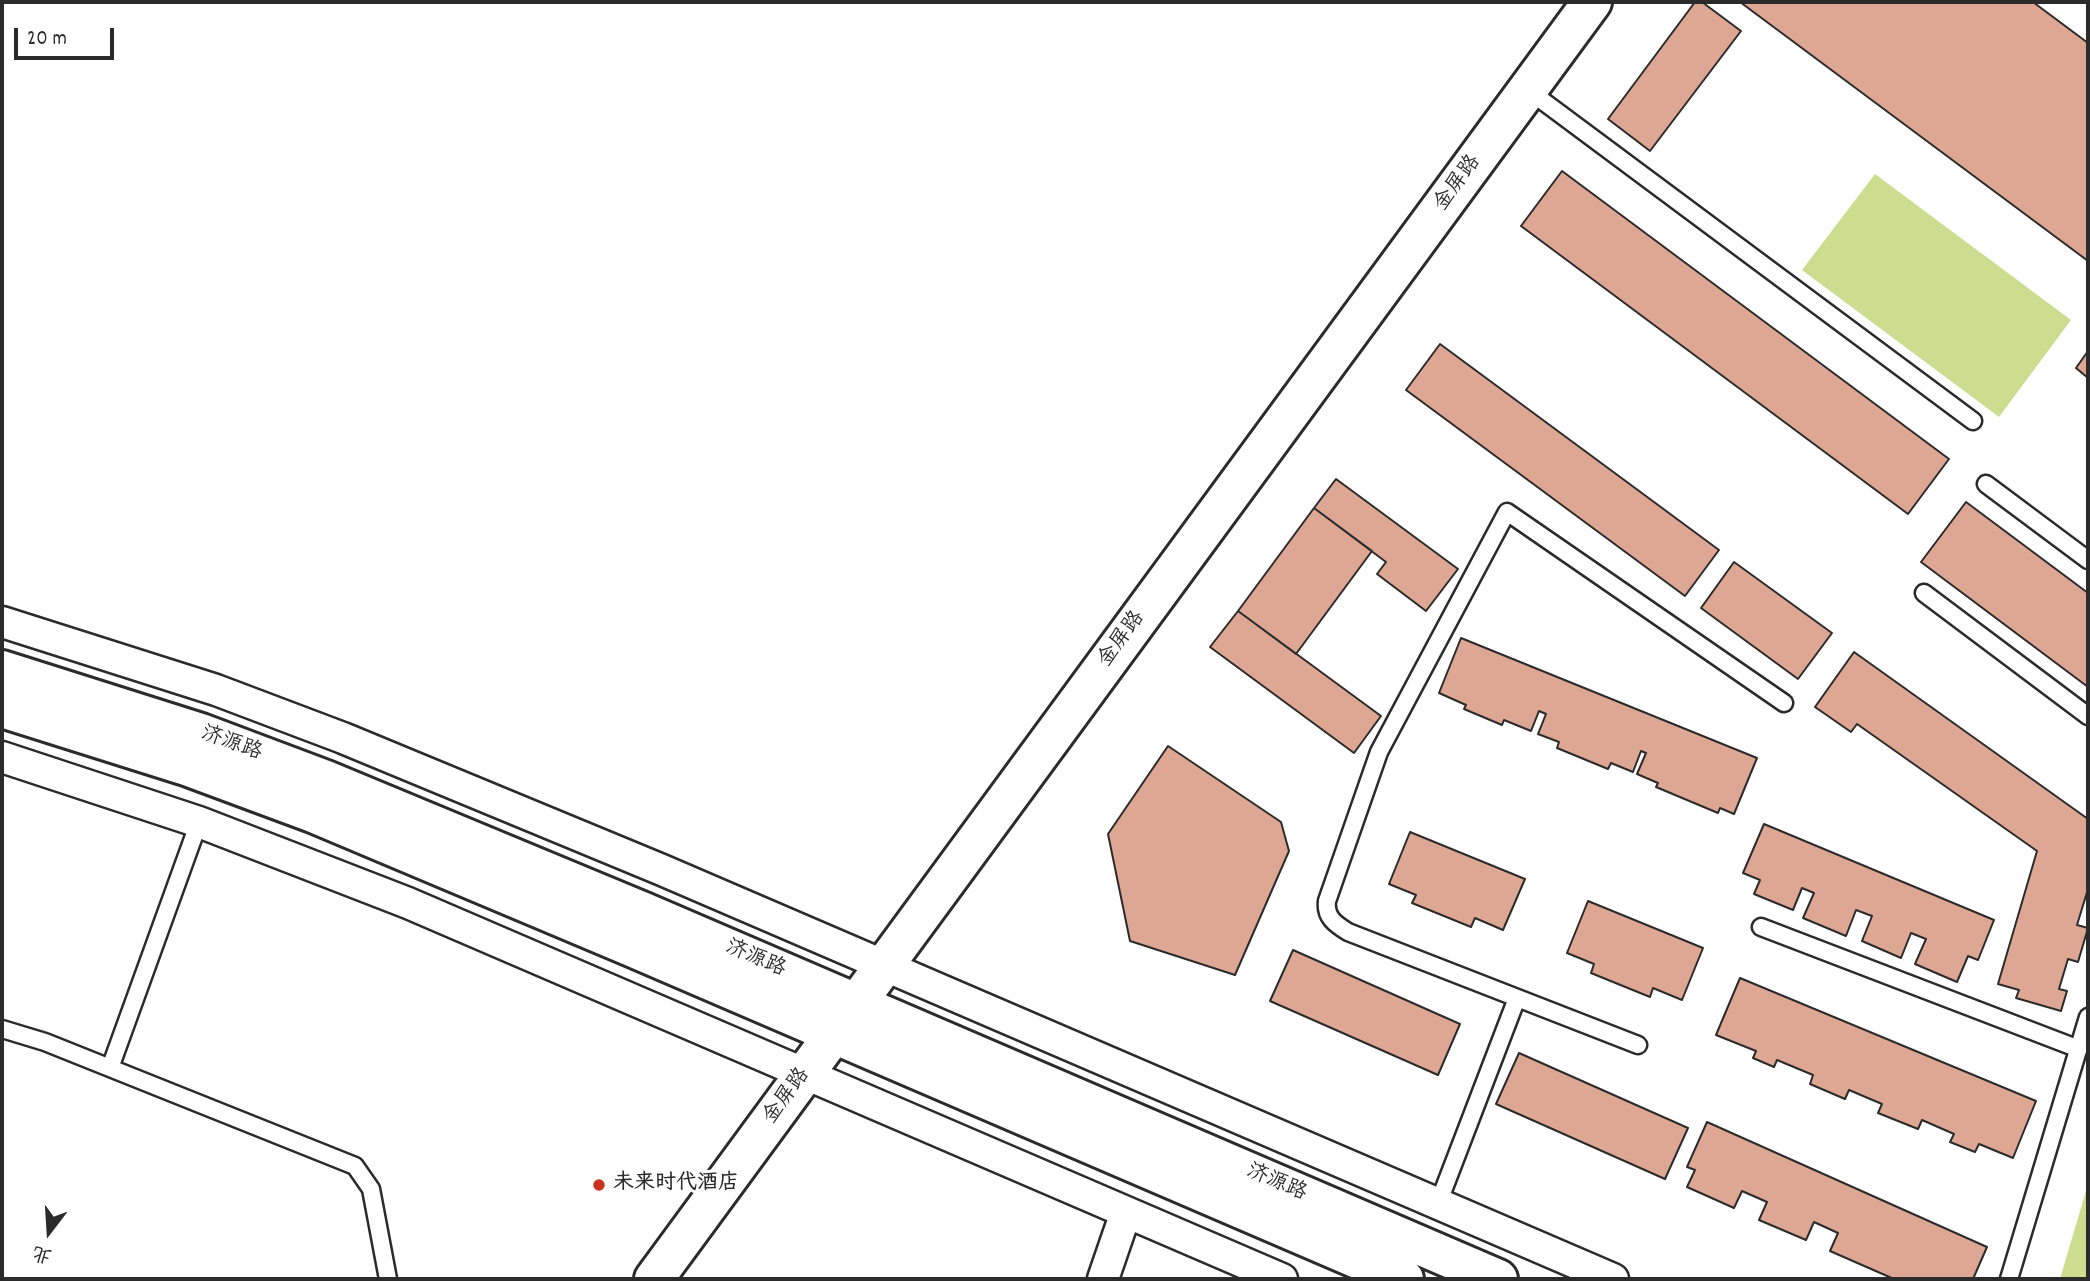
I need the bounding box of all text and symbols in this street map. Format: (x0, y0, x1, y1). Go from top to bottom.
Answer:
scale bar (18, 14, 117, 58)
text: 20 m (27, 25, 67, 55)
street label: 金屏路 (1430, 151, 1488, 217)
street label: 金屏路 (1094, 607, 1152, 673)
street label: 济源路 (197, 722, 265, 768)
street label: 济源路 (721, 936, 789, 984)
street label: 金屏路 (759, 1064, 817, 1130)
street label: 济源路 (1242, 1160, 1310, 1208)
place label: 未来时代酒店 (613, 1172, 739, 1198)
marker: 未来时代酒店 (591, 1177, 607, 1193)
north arrow (14, 1197, 84, 1267)
text: 北 (30, 1237, 56, 1268)

